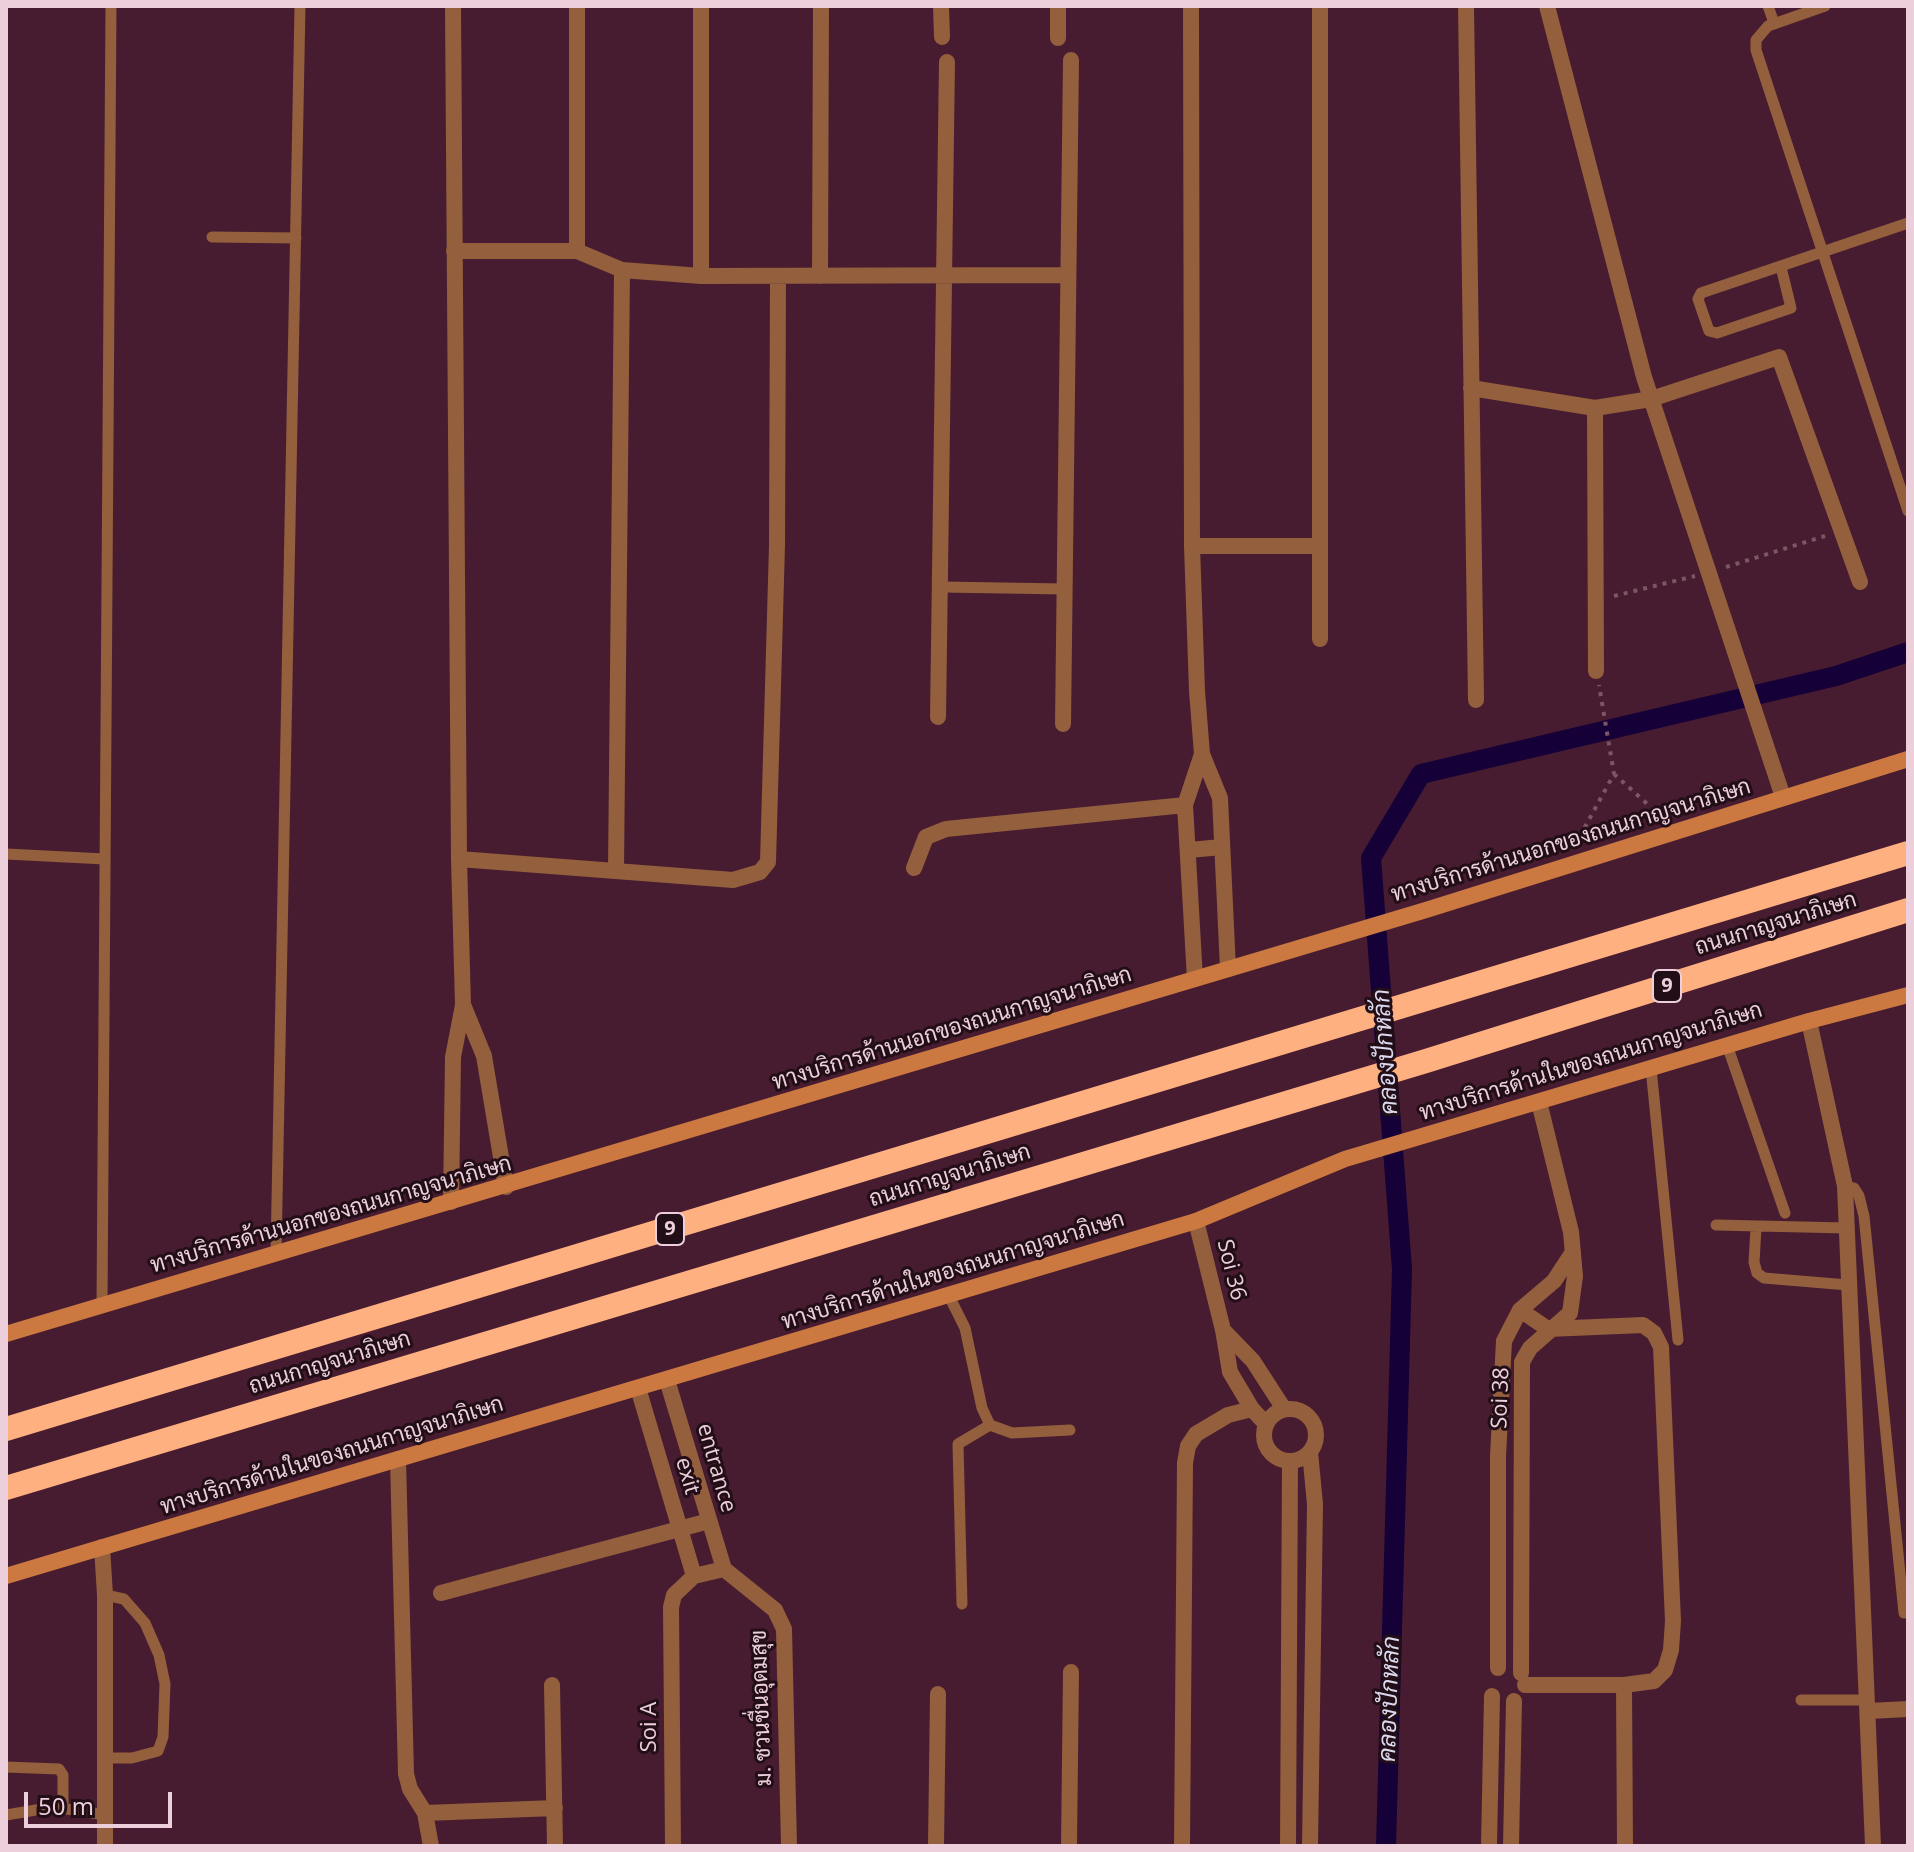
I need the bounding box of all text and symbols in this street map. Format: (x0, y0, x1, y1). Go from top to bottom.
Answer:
street label: ทางบริการด้านนอกของถนนกาญจนาภิเษก (1388, 774, 1754, 908)
street label: ถนนกาญจนาภิเษก (1692, 887, 1860, 961)
street label: ทางบริการด้านนอกของถนนกาญจนาภิเษก (769, 962, 1135, 1096)
road number: 9 (1653, 970, 1681, 1002)
water label: คลองปักหลัก (1367, 988, 1405, 1116)
street label: ทางบริการด้านในของถนนกาญจนาภิเษก (1416, 997, 1766, 1127)
street label: ถนนกาญจนาภิเษก (866, 1139, 1034, 1213)
street label: ทางบริการด้านนอกของถนนกาญจนาภิเษก (147, 1151, 515, 1279)
street label: ทางบริการด้านในของถนนกาญจนาภิเษก (778, 1206, 1128, 1336)
road number: 9 (656, 1213, 684, 1245)
street label: Soi 36 (1211, 1237, 1251, 1303)
street label: ถนนกาญจนาภิเษก (246, 1326, 414, 1400)
street label: Soi 38 (1487, 1367, 1515, 1429)
street label: ทางบริการด้านในของถนนกาญจนาภิเษก (157, 1391, 507, 1521)
street label: entrance (691, 1420, 741, 1516)
street label: exit (669, 1454, 705, 1498)
street label: ม. ชวนชื่นอุดมสุข (746, 1629, 778, 1787)
water label: คลองปักหลัก (1373, 1636, 1407, 1762)
street label: Soi A (637, 1702, 663, 1752)
scale bar (28, 1776, 176, 1826)
text: 50 m (38, 1789, 94, 1822)

